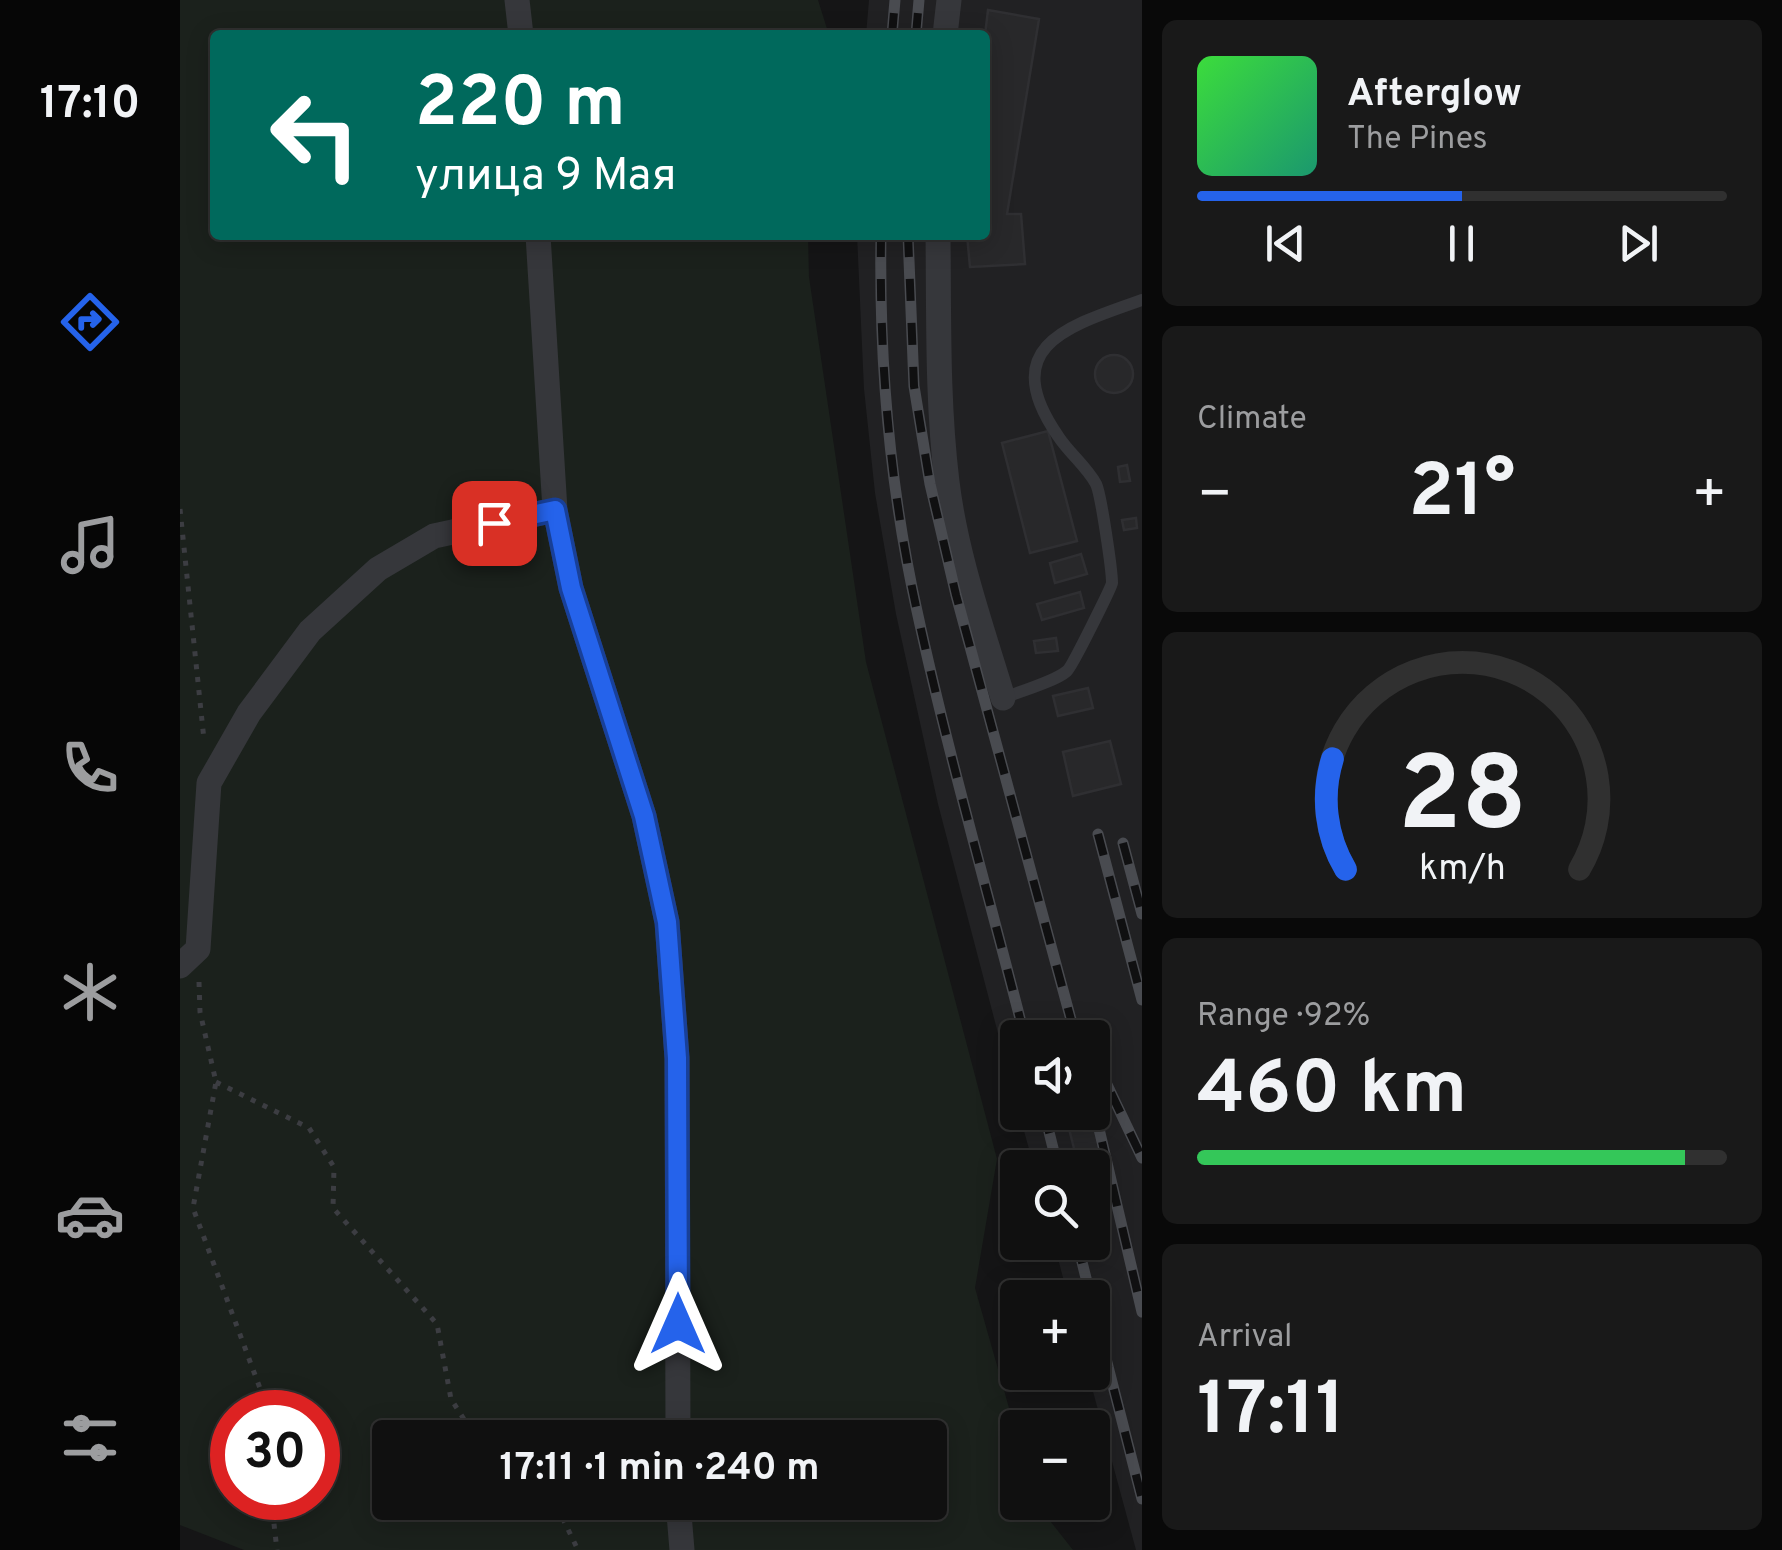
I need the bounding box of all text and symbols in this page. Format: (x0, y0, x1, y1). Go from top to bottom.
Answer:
text: 220 m (415, 62, 625, 151)
icon: left (250, 70, 380, 200)
text: Afterglow (1347, 71, 1522, 120)
text: 17:10 (40, 77, 140, 134)
text: The Pines (1347, 120, 1488, 160)
text: улица 9 Мая (415, 149, 677, 206)
icon: previous (1258, 216, 1313, 271)
icon: pause (1434, 216, 1489, 271)
icon: next (1611, 216, 1666, 271)
icon: directions (55, 287, 125, 357)
text: Climate (1197, 400, 1307, 440)
text: 21° (1408, 448, 1516, 543)
text: − (1197, 462, 1232, 532)
text: + (1692, 462, 1727, 532)
pin (452, 481, 537, 566)
icon: arrive (467, 496, 522, 551)
icon: music (55, 510, 125, 580)
icon: phone (55, 733, 125, 803)
text: 28 (1397, 735, 1527, 867)
text: km/h (1419, 847, 1505, 893)
icon: climate (55, 957, 125, 1027)
text: Range · 92% (1197, 997, 1370, 1037)
map controls (1000, 1020, 1110, 1520)
button: sound (1000, 1020, 1110, 1130)
text: 460 km (1197, 1045, 1467, 1140)
button: search (1000, 1150, 1110, 1260)
icon: car (55, 1180, 125, 1250)
position arrow (626, 1272, 730, 1376)
button: + (1000, 1280, 1110, 1390)
text: Arrival (1197, 1318, 1292, 1358)
text: 17:11 (1197, 1366, 1345, 1461)
speed limit sign: 30 (210, 1390, 340, 1520)
icon: filters (55, 1403, 125, 1473)
button: − (1000, 1410, 1110, 1520)
text: 17:11 · 1 min · 240 m (500, 1445, 819, 1494)

